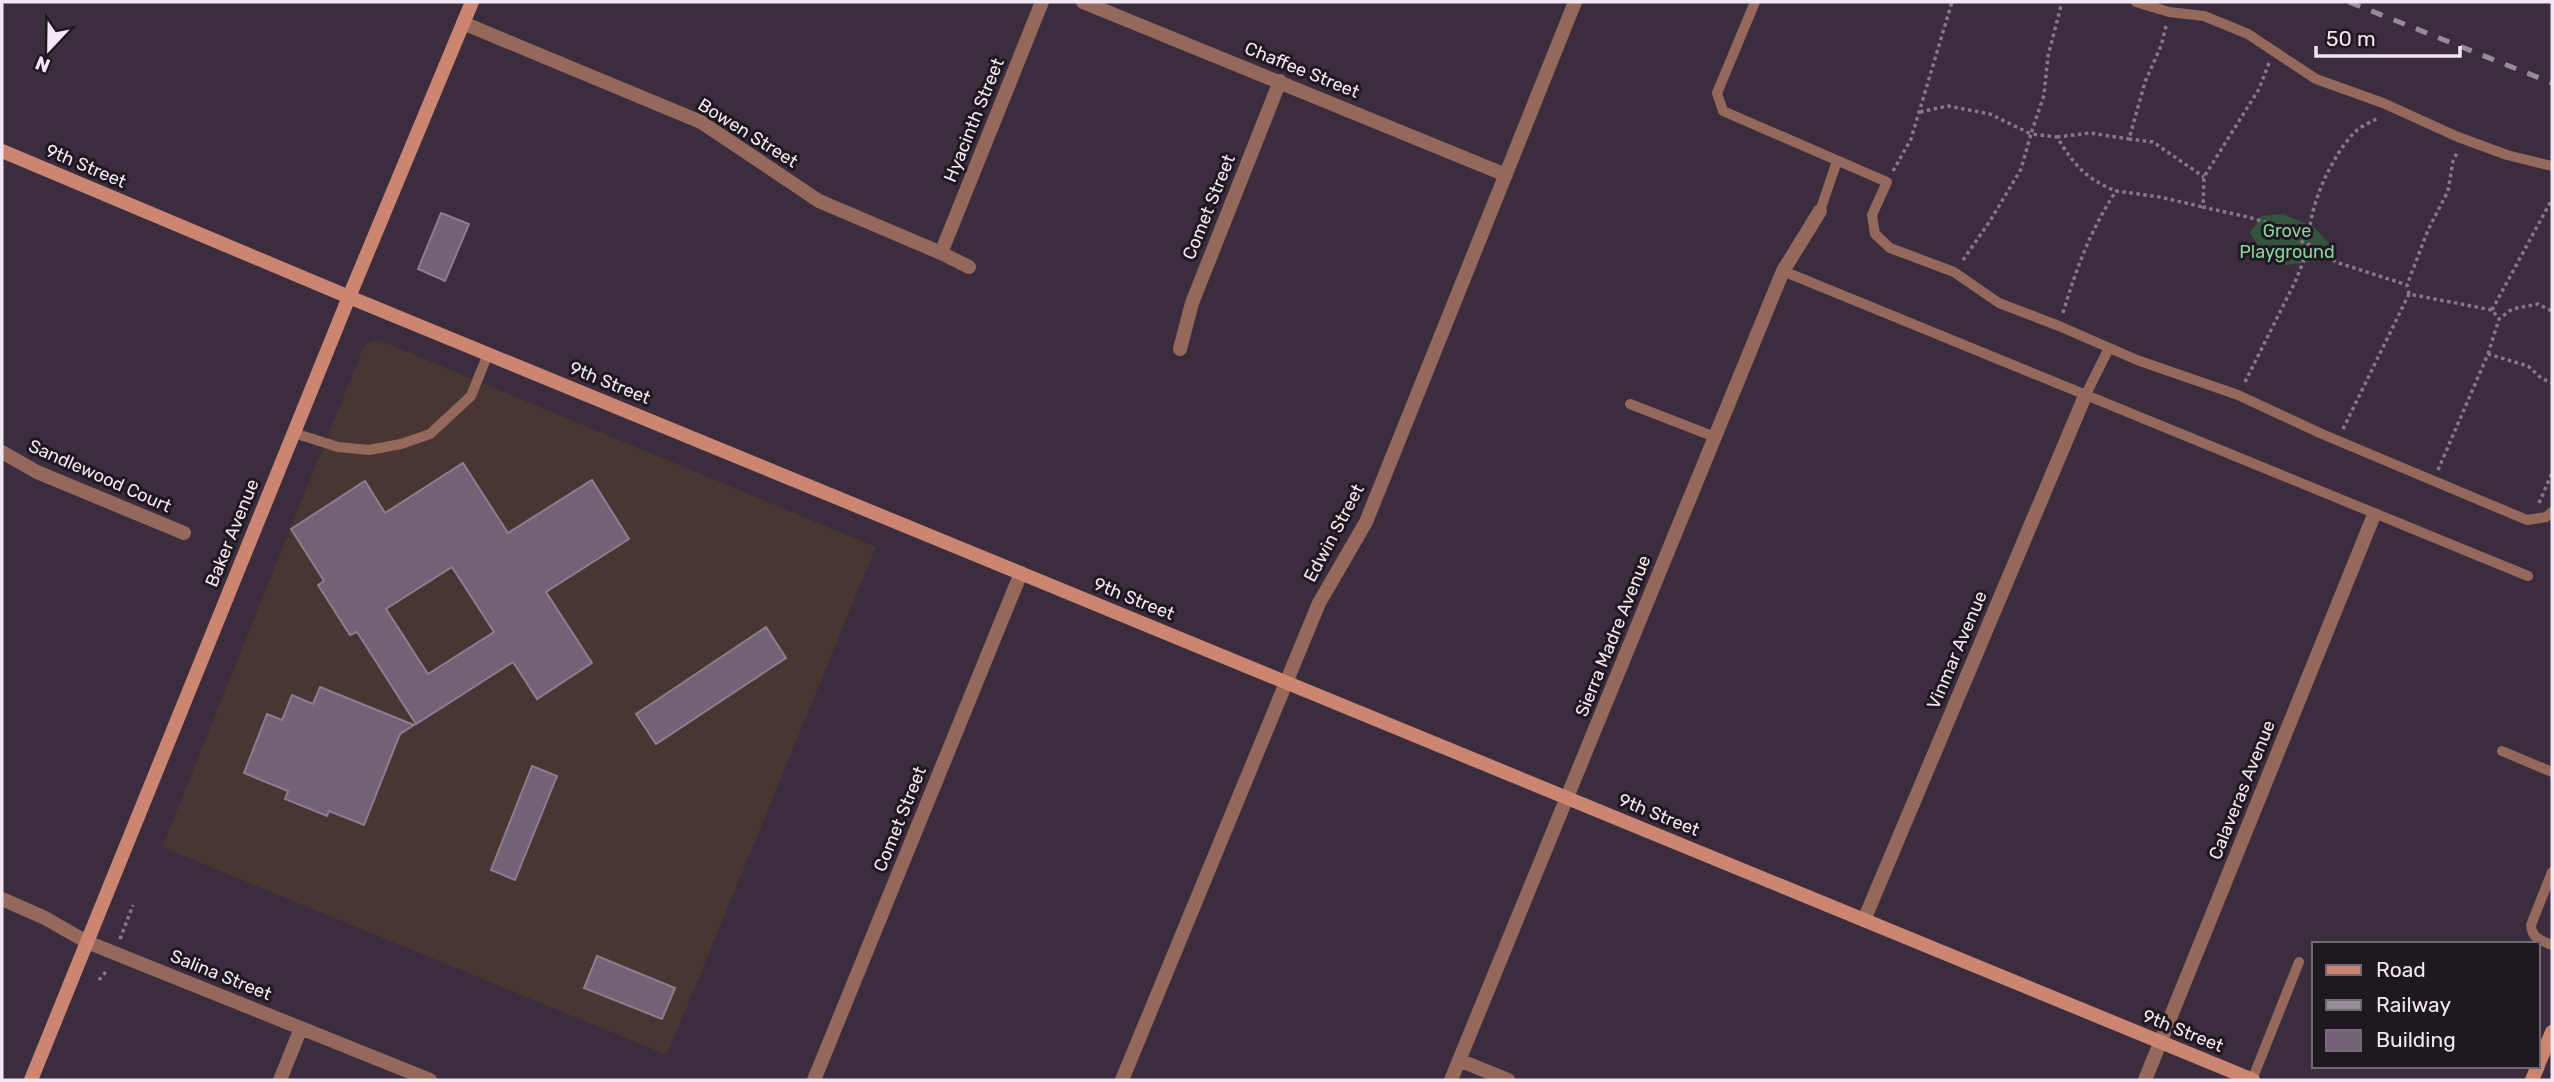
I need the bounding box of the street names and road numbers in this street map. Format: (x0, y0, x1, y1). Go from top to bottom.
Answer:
street label: Chaffee Street (1241, 37, 1363, 103)
street label: Hyacinth Street (939, 55, 1009, 185)
street label: Bowen Street (694, 94, 802, 172)
street label: 9th Street (43, 139, 129, 193)
street label: Comet Street (1178, 151, 1240, 263)
street label: 9th Street (566, 357, 654, 409)
street label: Sandlewood Court (25, 435, 175, 517)
street label: Baker Avenue (200, 476, 264, 590)
street label: Edwin Street (1299, 480, 1369, 586)
street label: Sierra Madre Avenue (1571, 552, 1655, 720)
street label: 9th Street (1090, 573, 1178, 625)
street label: Vinmar Avenue (1922, 588, 1992, 712)
street label: Calaveras Avenue (2204, 717, 2280, 863)
street label: Comet Street (869, 763, 931, 875)
street label: 9th Street (1615, 789, 1703, 841)
street label: Salina Street (167, 945, 275, 1005)
street label: 9th Street (2139, 1005, 2227, 1057)

